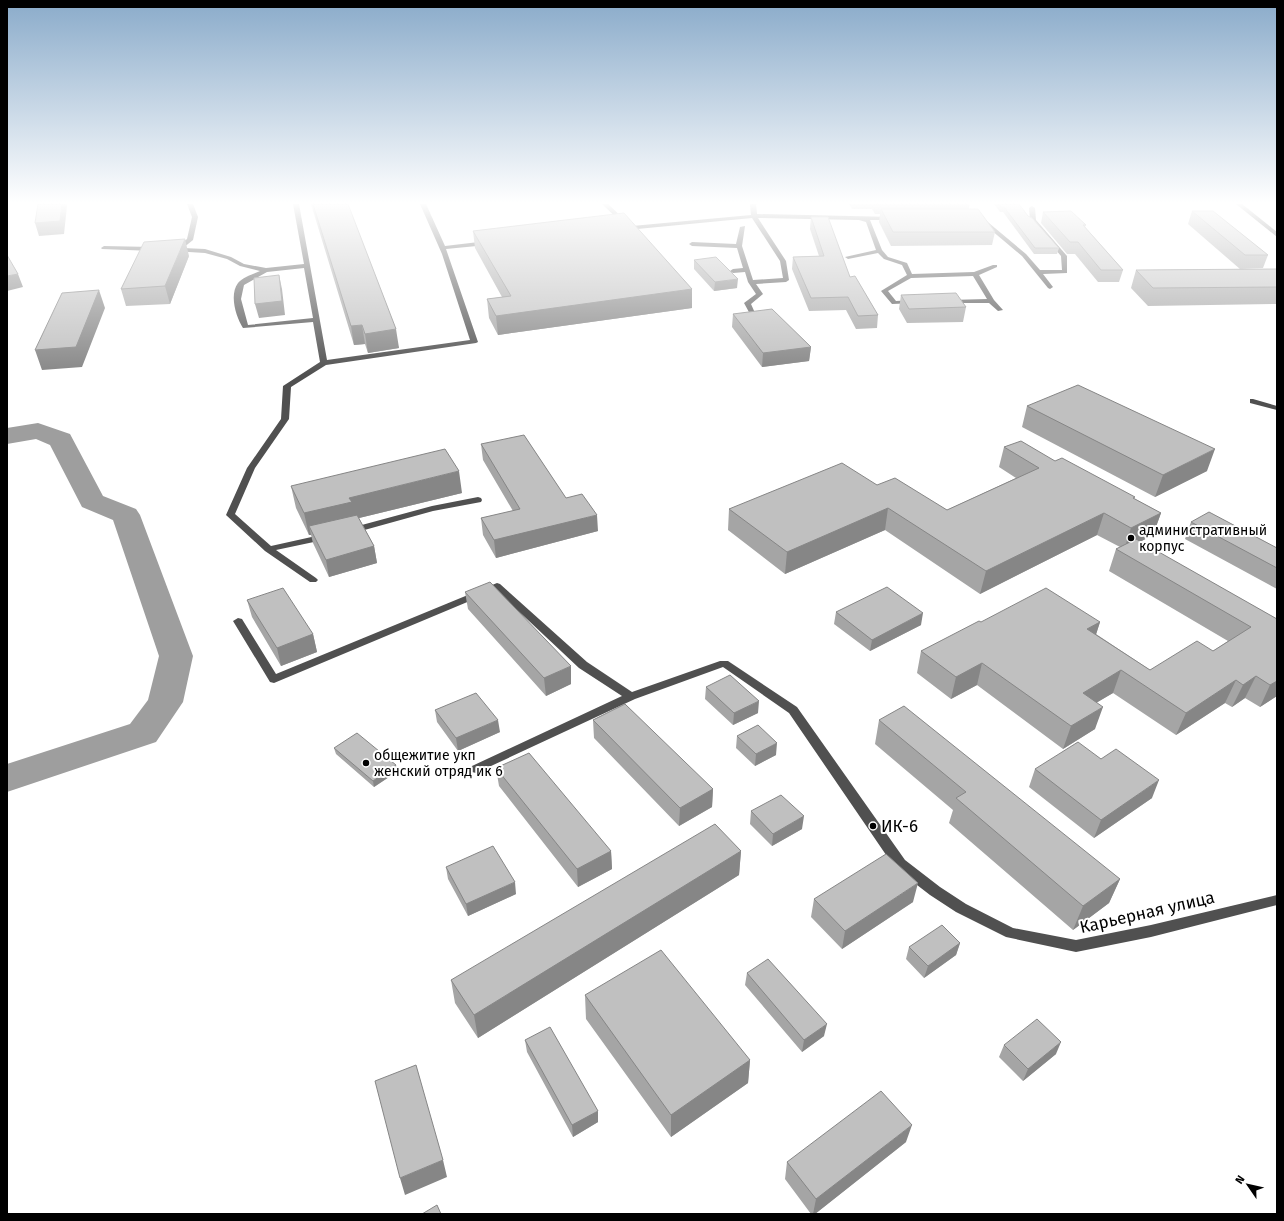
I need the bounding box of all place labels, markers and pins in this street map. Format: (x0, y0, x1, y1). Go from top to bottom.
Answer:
place label: административный корпус (1139, 522, 1267, 555)
marker: административный корпус (1126, 533, 1136, 543)
place label: общежитие укп женский отряд ик 6 (374, 747, 503, 780)
marker: общежитие укп женский отряд ик 6 (361, 758, 371, 768)
place label: ИК-6 (881, 816, 918, 837)
marker: ИК-6 (868, 821, 878, 831)

